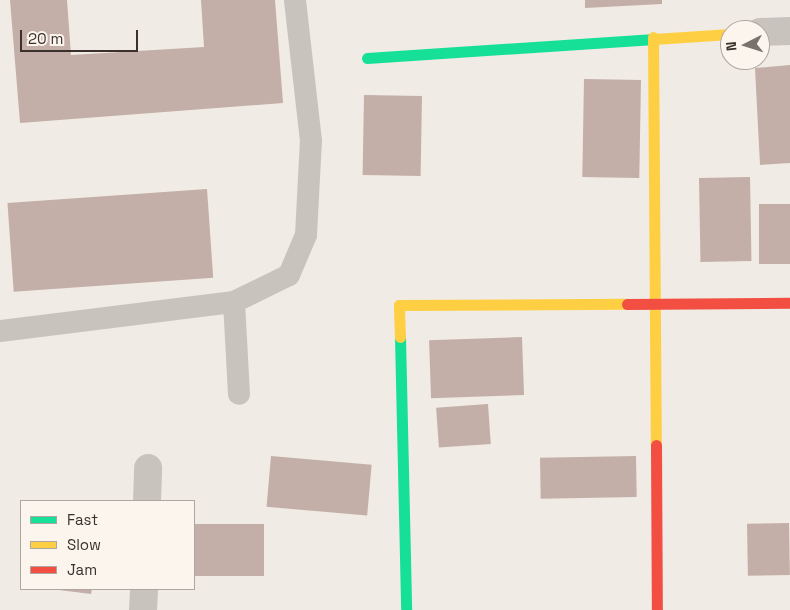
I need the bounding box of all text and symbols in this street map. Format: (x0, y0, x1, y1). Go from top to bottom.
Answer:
scale bar (22, 20, 140, 52)
north arrow (720, 20, 770, 70)
text: 20 m (28, 29, 63, 48)
text: N (722, 41, 740, 52)
legend (20, 500, 195, 590)
text: Fast (67, 510, 98, 529)
text: Slow (67, 535, 101, 554)
text: Jam (67, 560, 97, 579)

